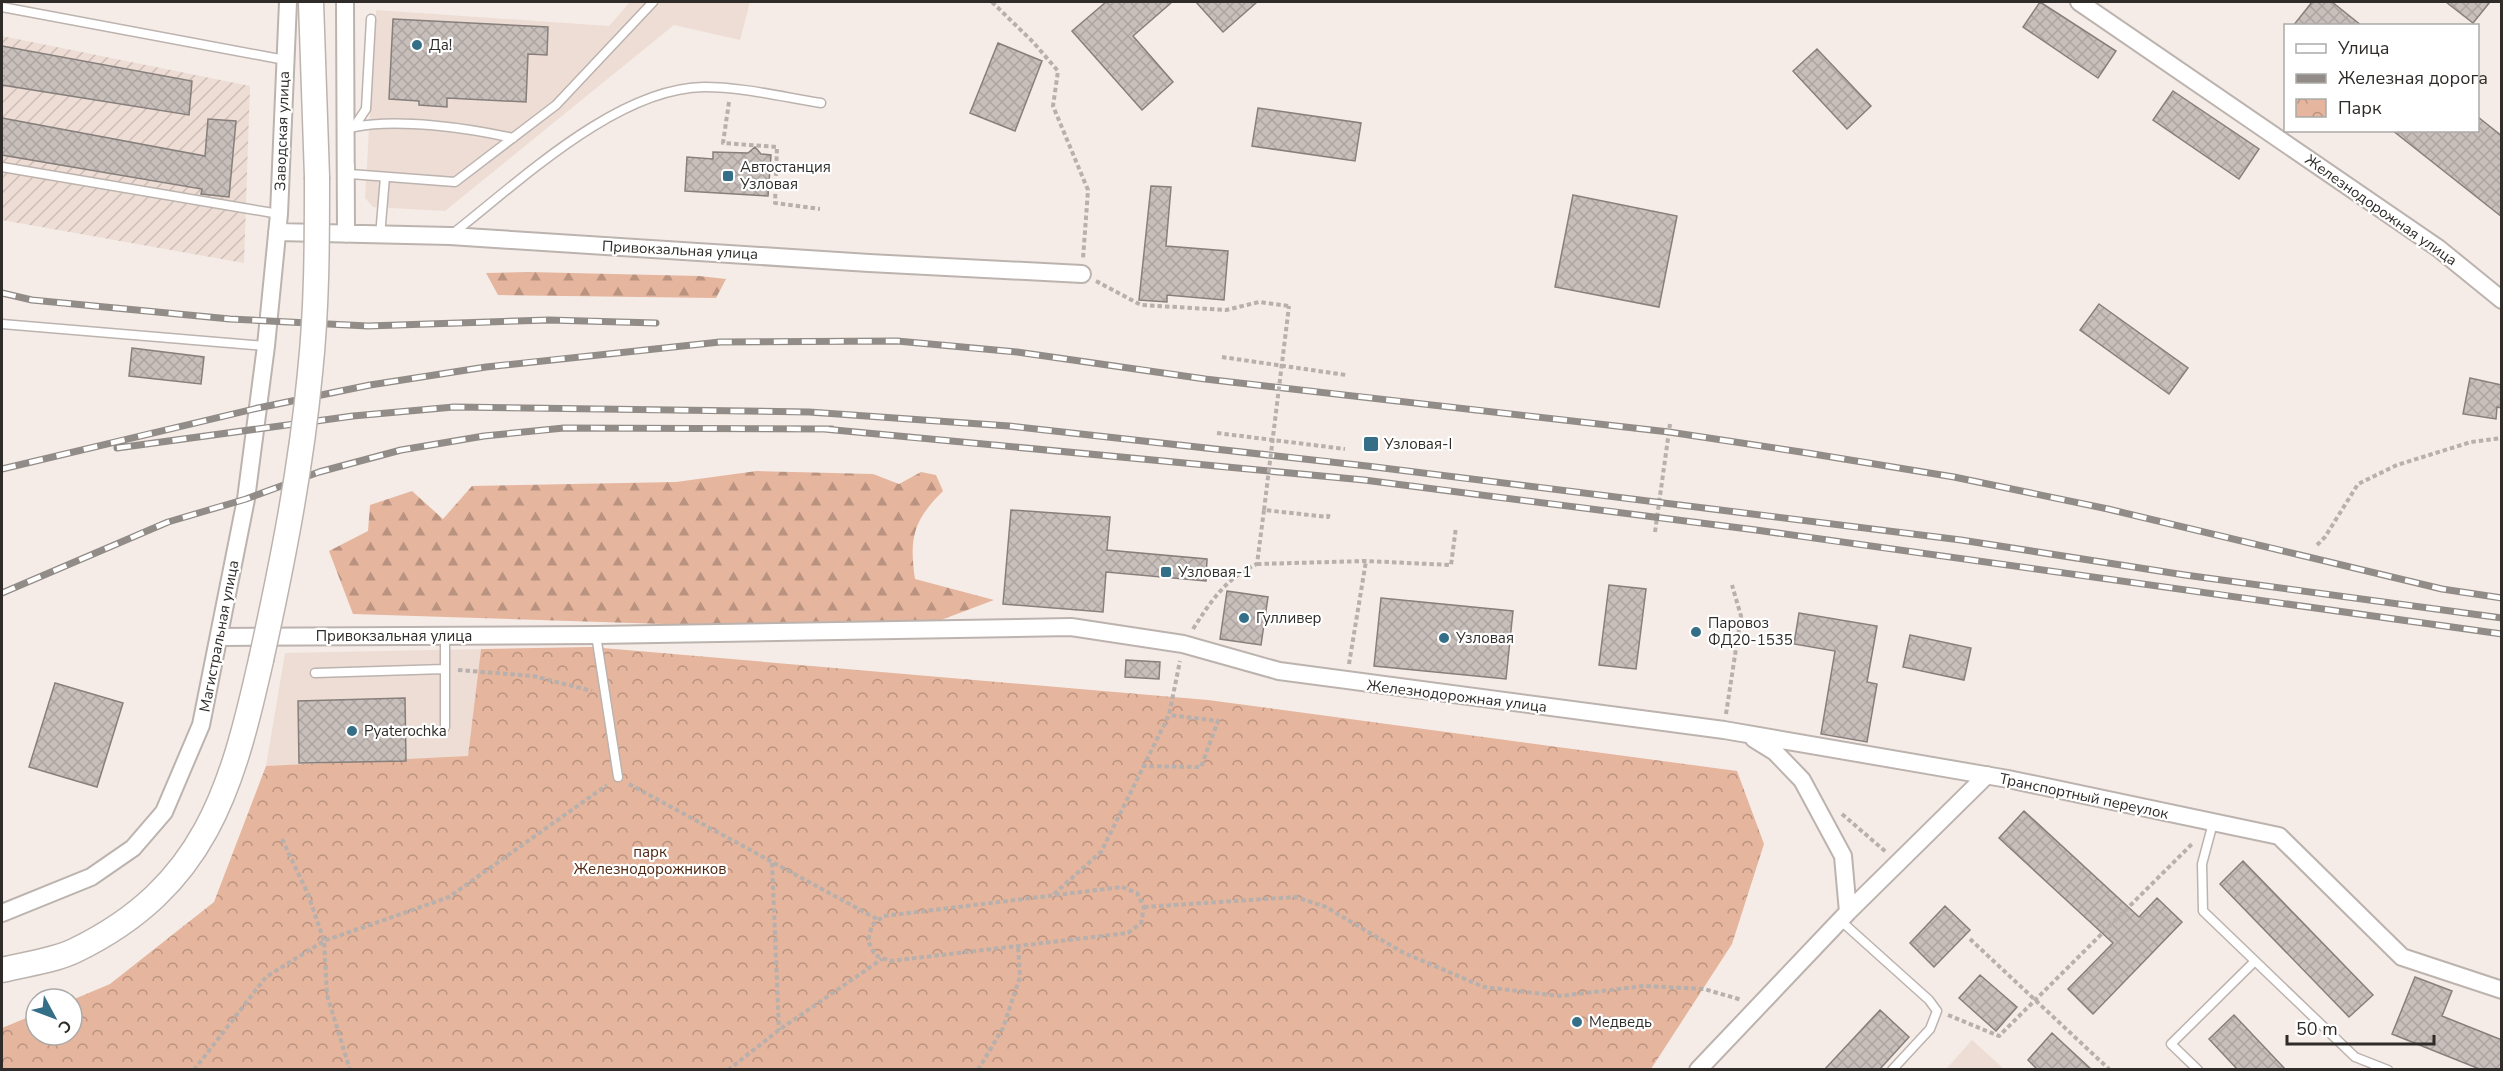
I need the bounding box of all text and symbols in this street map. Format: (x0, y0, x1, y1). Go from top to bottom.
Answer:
legend (2284, 24, 2479, 132)
place label: Да! (429, 35, 452, 55)
text: Улица (2337, 36, 2389, 60)
marker: Да! (410, 38, 424, 52)
text: Железная дорога (2338, 66, 2488, 90)
street label: Заводская улица (270, 71, 294, 191)
text: Парк (2338, 96, 2382, 120)
street label: Железнодорожная улица (2301, 150, 2461, 270)
place label: Автостанция Узловая (739, 157, 831, 194)
marker: Автостанция Узловая (721, 169, 735, 183)
street label: Привокзальная улица (601, 236, 759, 264)
place label: Узловая-I (1383, 434, 1452, 454)
marker: Узловая-I (1362, 435, 1380, 453)
street label: Магистральная улица (194, 558, 244, 714)
place label: Узловая-1 (1177, 562, 1251, 582)
marker: Узловая-1 (1159, 565, 1173, 579)
place label: Гулливер (1256, 608, 1322, 628)
marker: Гулливер (1237, 611, 1251, 625)
place label: Паровоз ФД20-1535 (1708, 613, 1793, 650)
marker: Паровоз ФД20-1535 (1689, 625, 1703, 639)
street label: Привокзальная улица (316, 626, 472, 646)
place label: Узловая (1455, 628, 1514, 648)
marker: Узловая (1437, 631, 1451, 645)
street label: Железнодорожная улица (1366, 675, 1548, 717)
place label: Pyaterochka (364, 721, 447, 741)
marker: Pyaterochka (345, 724, 359, 738)
street label: Транспортный переулок (1998, 768, 2170, 824)
park label: парк Железнодорожников (574, 842, 726, 879)
north arrow (24, 987, 84, 1047)
scale bar (2287, 1008, 2434, 1046)
place label: Медведь (1589, 1012, 1652, 1032)
text: С (53, 1015, 76, 1038)
marker: Медведь (1570, 1015, 1584, 1029)
text: 50 m (2296, 1017, 2338, 1041)

